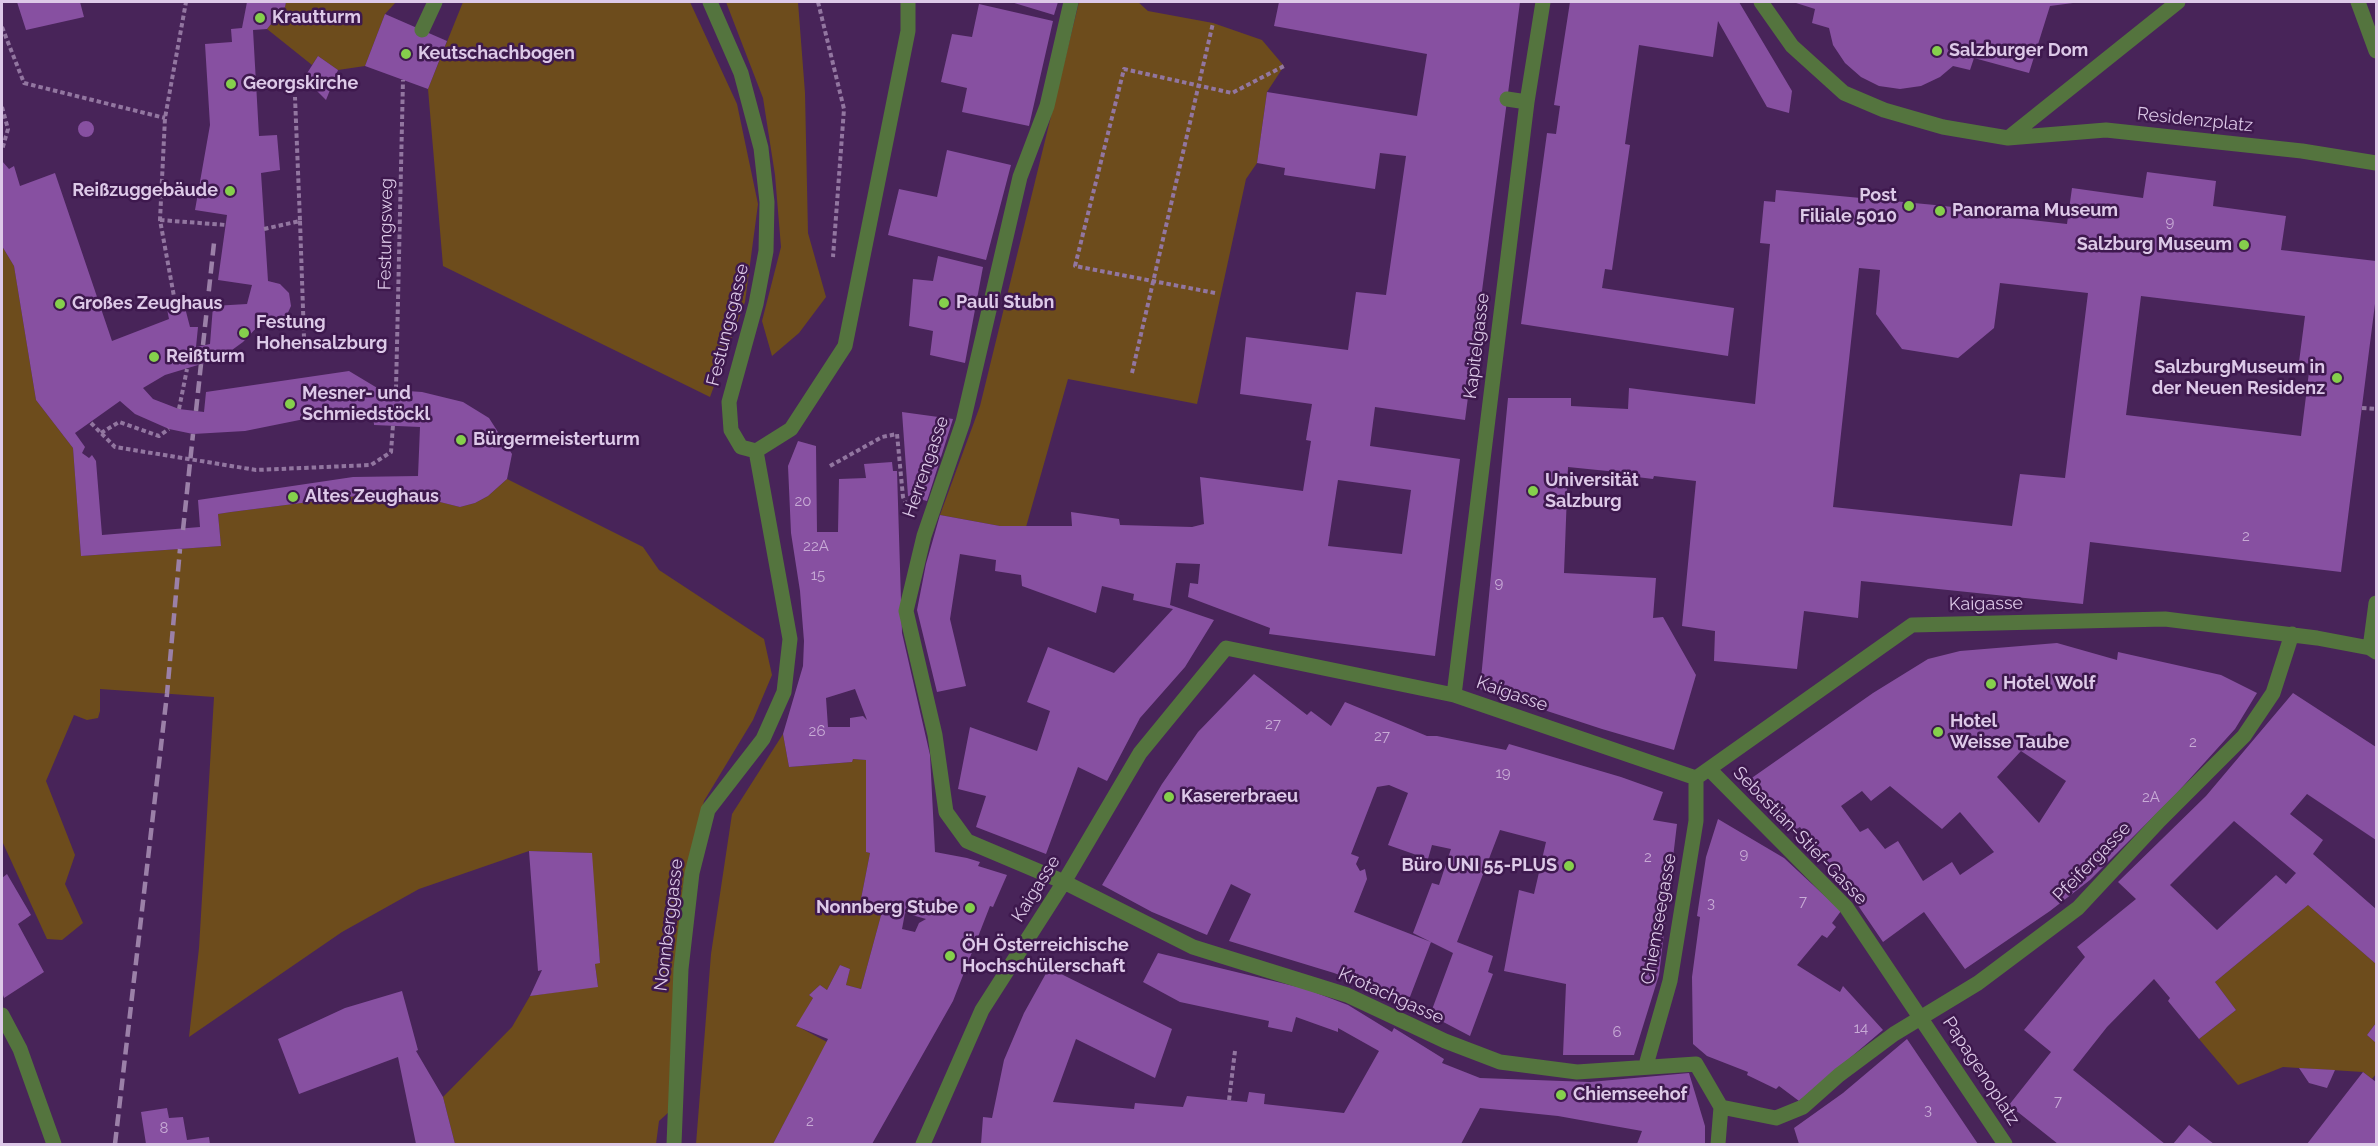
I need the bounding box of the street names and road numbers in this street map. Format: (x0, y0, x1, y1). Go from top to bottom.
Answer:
street label: Residenzplatz (2136, 103, 2254, 137)
street label: Festungsweg (374, 178, 398, 290)
street label: Festungsgasse (702, 262, 754, 388)
street label: Kapitelgasse (1460, 292, 1494, 400)
street label: Herrengasse (899, 413, 953, 521)
street label: Kaigasse (1949, 593, 2023, 615)
street label: Kaigasse (1473, 672, 1551, 716)
street label: Sebastian-Stief-Gasse (1728, 762, 1872, 910)
street label: Pfeifergasse (2049, 818, 2135, 906)
street label: Kaigasse (1007, 852, 1065, 926)
street label: Chiemseegasse (1637, 852, 1681, 986)
street label: Nonnberggasse (650, 858, 688, 992)
street label: Krotachgasse (1335, 963, 1447, 1029)
street label: Papagenoplatz (1938, 1013, 2024, 1129)

